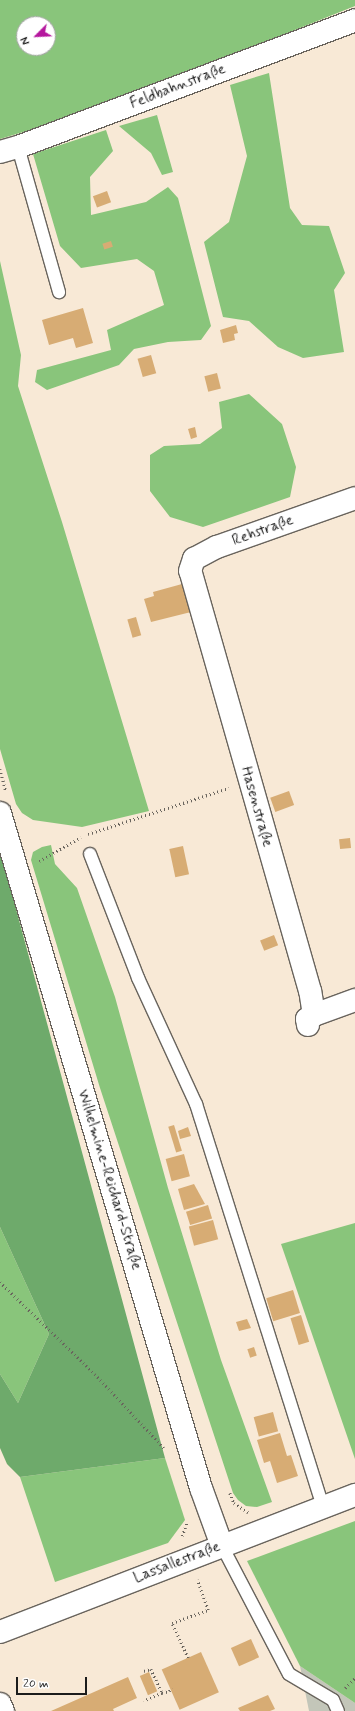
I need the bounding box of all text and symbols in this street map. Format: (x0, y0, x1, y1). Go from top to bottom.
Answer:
north arrow (16, 16, 56, 56)
text: N (18, 34, 34, 47)
street label: Feldbahnstraße (128, 61, 228, 113)
street label: Rehstraße (230, 512, 296, 550)
street label: Hasenstraße (236, 765, 276, 849)
street label: Wilhelmine-Reichard-Straße (73, 1088, 145, 1272)
street label: Lassallestraße (131, 1538, 223, 1588)
scale bar (18, 1669, 89, 1695)
text: 20 m (23, 1676, 49, 1692)

